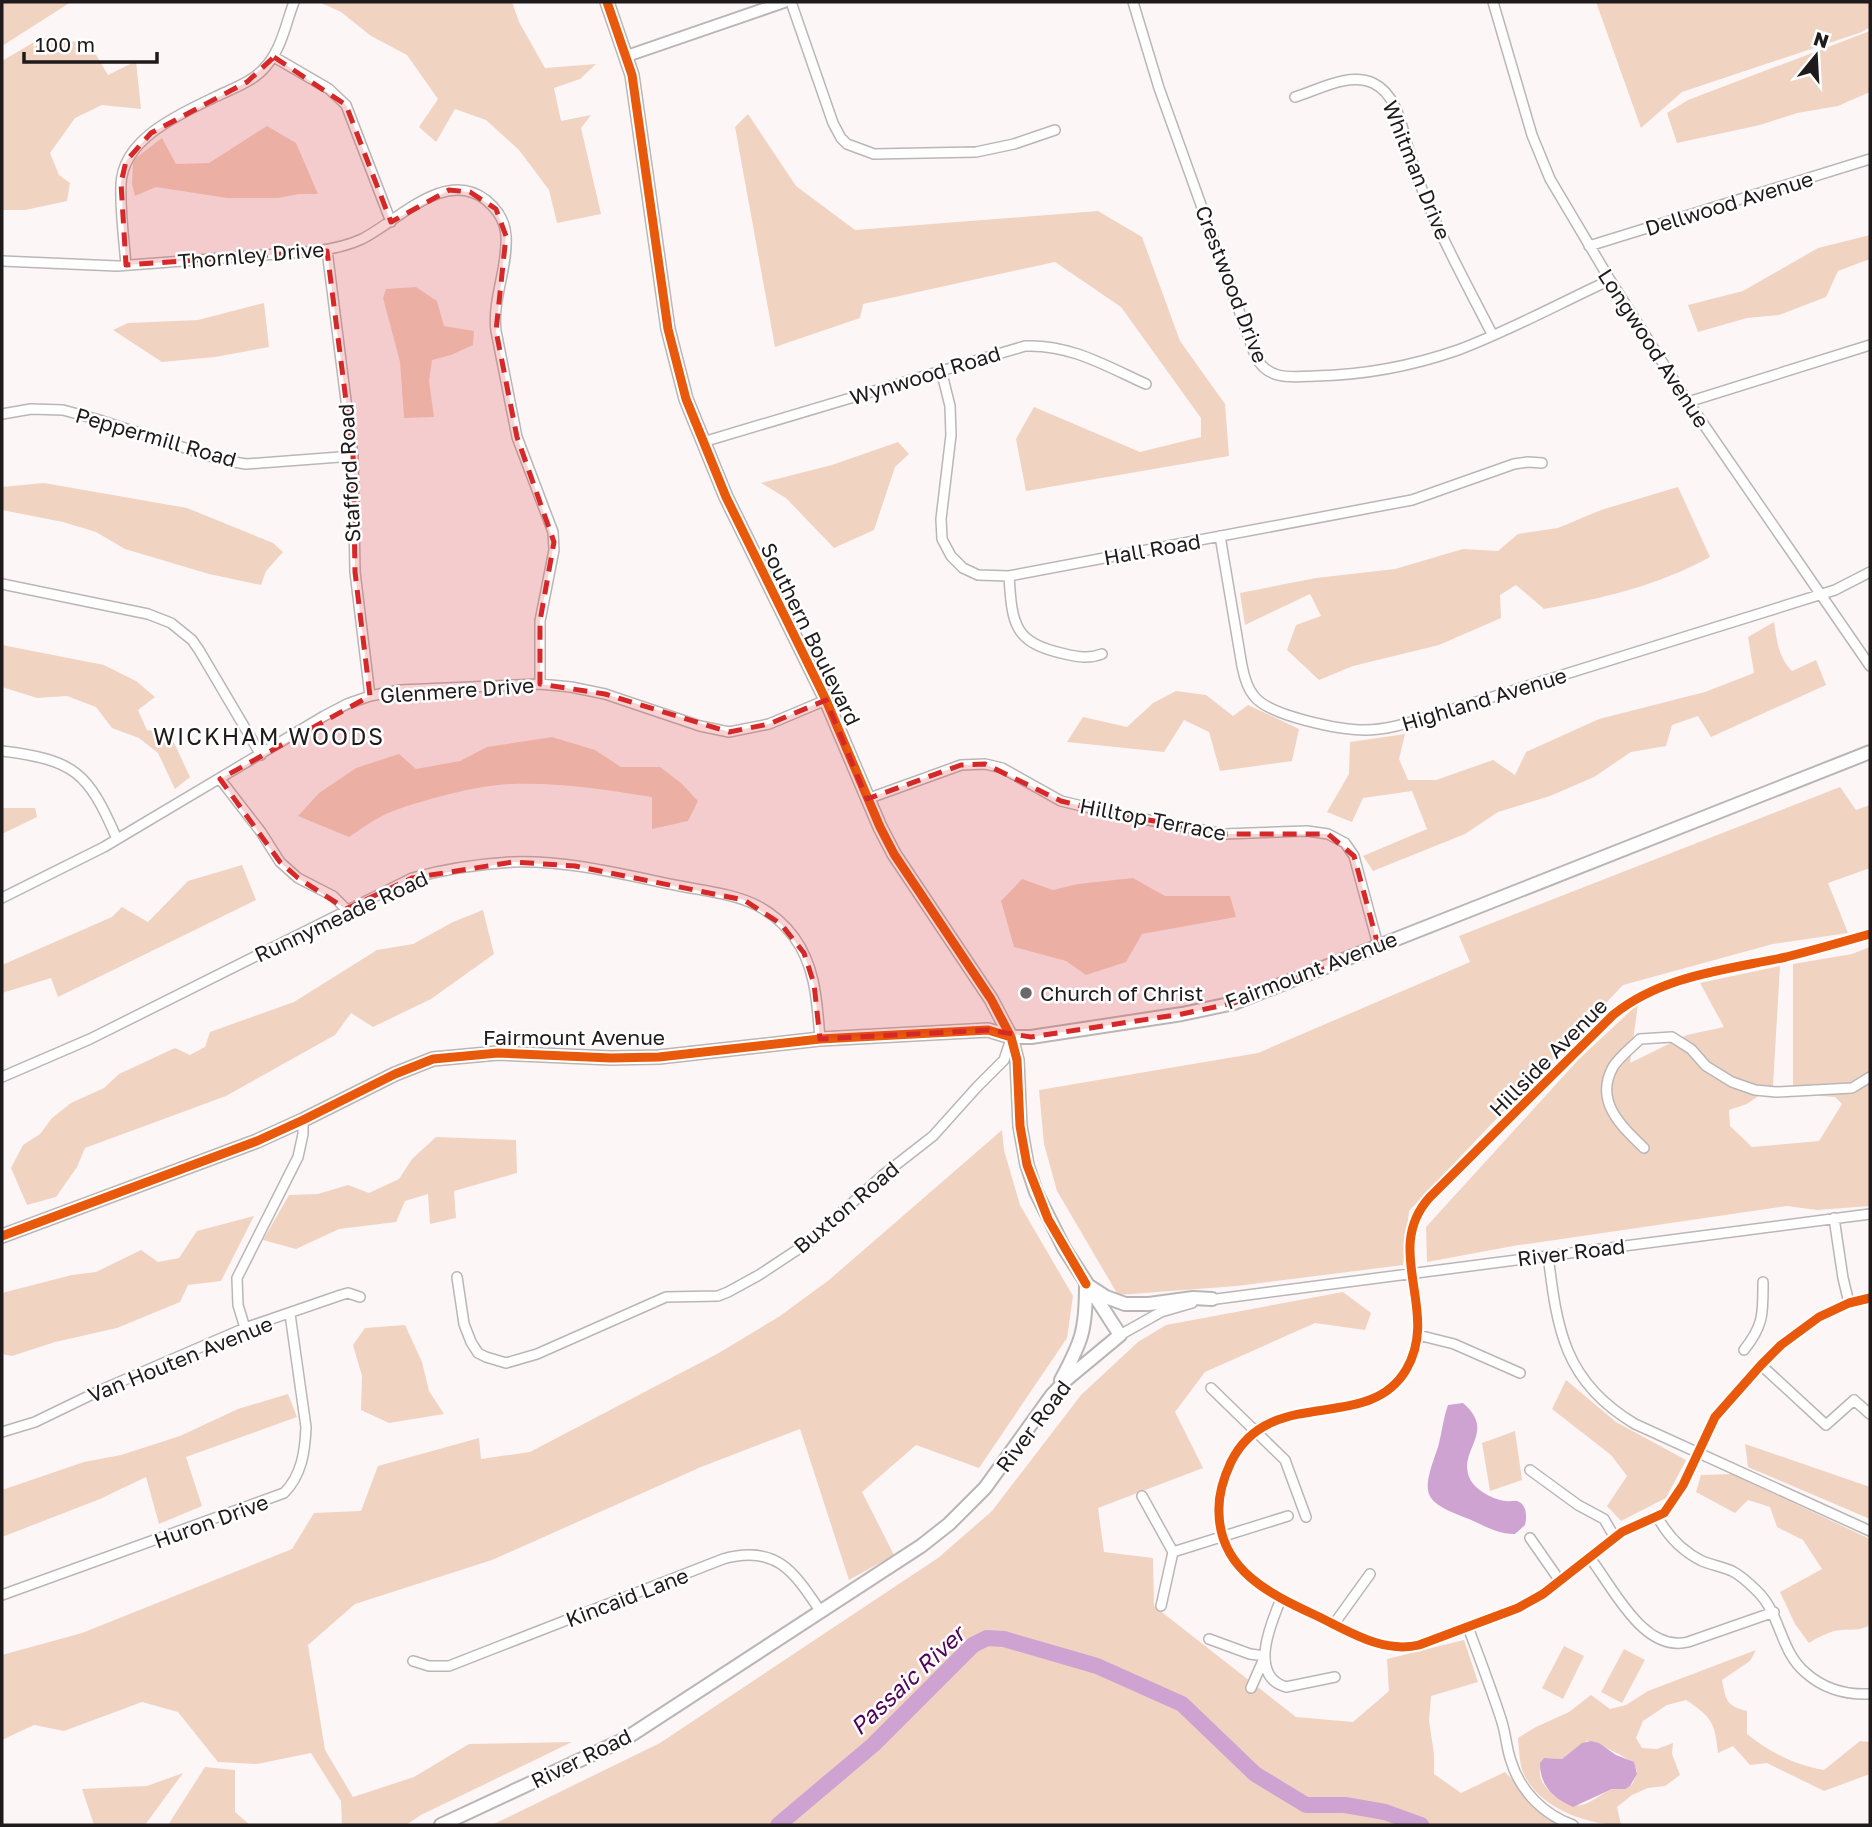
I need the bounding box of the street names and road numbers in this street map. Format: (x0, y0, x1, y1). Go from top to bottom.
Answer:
street label: Whitman Drive (1377, 97, 1457, 243)
street label: Dellwood Avenue (1642, 165, 1816, 241)
street label: Crestwood Drive (1190, 202, 1274, 366)
street label: Thornley Drive (177, 236, 325, 274)
street label: Longwood Avenue (1593, 264, 1715, 432)
street label: Wynwood Road (846, 340, 1004, 410)
street label: Peppermill Road (72, 402, 240, 472)
street label: Stafford Road (332, 403, 366, 543)
street label: Hall Road (1102, 528, 1202, 570)
street label: Southern Boulevard (755, 538, 867, 730)
street label: Highland Avenue (1398, 662, 1570, 736)
street label: Glenmere Drive (379, 672, 535, 708)
street label: Hilltop Terrace (1078, 792, 1228, 846)
street label: Runnymeade Road (250, 864, 432, 968)
street label: Fairmount Avenue (1221, 925, 1401, 1015)
street label: Hillside Avenue (1484, 993, 1612, 1121)
street label: Fairmount Avenue (483, 1024, 665, 1050)
street label: Buxton Road (788, 1155, 904, 1259)
street label: River Road (1516, 1232, 1626, 1272)
street label: Van Houten Avenue (84, 1310, 276, 1408)
street label: River Road (990, 1375, 1076, 1477)
street label: Huron Drive (150, 1488, 272, 1554)
street label: Kincaid Lane (562, 1562, 692, 1632)
street label: River Road (527, 1723, 635, 1793)

